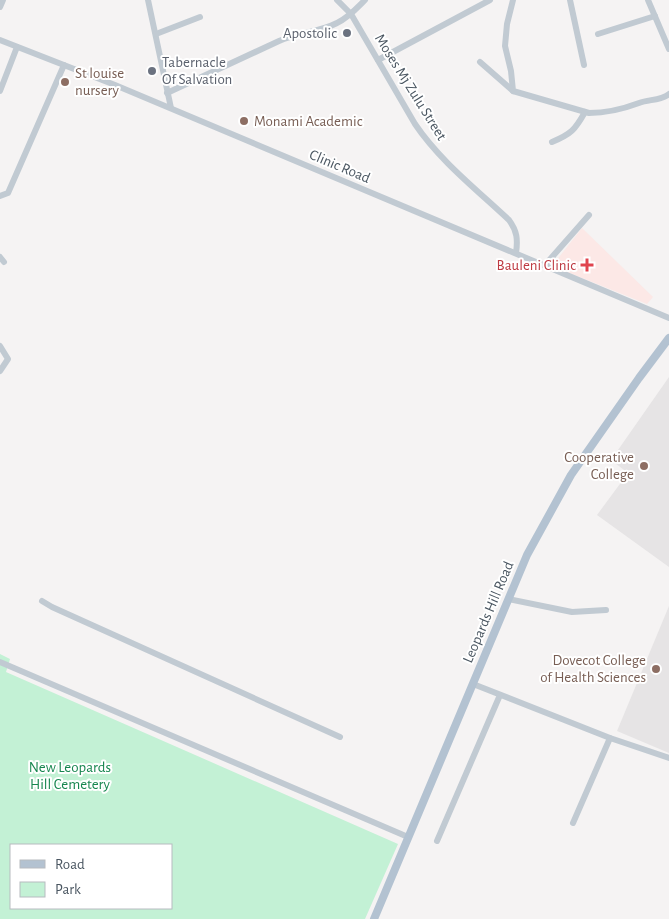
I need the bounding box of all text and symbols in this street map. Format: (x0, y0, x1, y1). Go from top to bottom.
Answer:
place label: Apostolic (283, 26, 337, 41)
marker: Apostolic (341, 27, 353, 39)
street label: Moses Mj Zulu Street (372, 31, 449, 143)
place label: Tabernacle Of Salvation (162, 55, 232, 87)
marker: Tabernacle Of Salvation (146, 65, 158, 77)
place label: St louise nursery (75, 66, 124, 98)
marker: St louise nursery (59, 76, 71, 88)
place label: Monami Academic (254, 114, 363, 129)
marker: Monami Academic (238, 115, 250, 127)
street label: Clinic Road (307, 147, 373, 186)
place label: Bauleni Clinic (497, 258, 576, 273)
marker: Bauleni Clinic (580, 258, 594, 272)
place label: Cooperative College (564, 450, 634, 482)
marker: Cooperative College (638, 460, 650, 472)
street label: Leopards Hill Road (460, 559, 517, 665)
place label: Dovecot College of Health Sciences (540, 653, 646, 685)
marker: Dovecot College of Health Sciences (650, 663, 662, 675)
park label: New Leopards Hill Cemetery (29, 760, 111, 792)
legend (10, 844, 172, 909)
text: Road (55, 857, 85, 872)
text: Park (55, 882, 81, 897)

